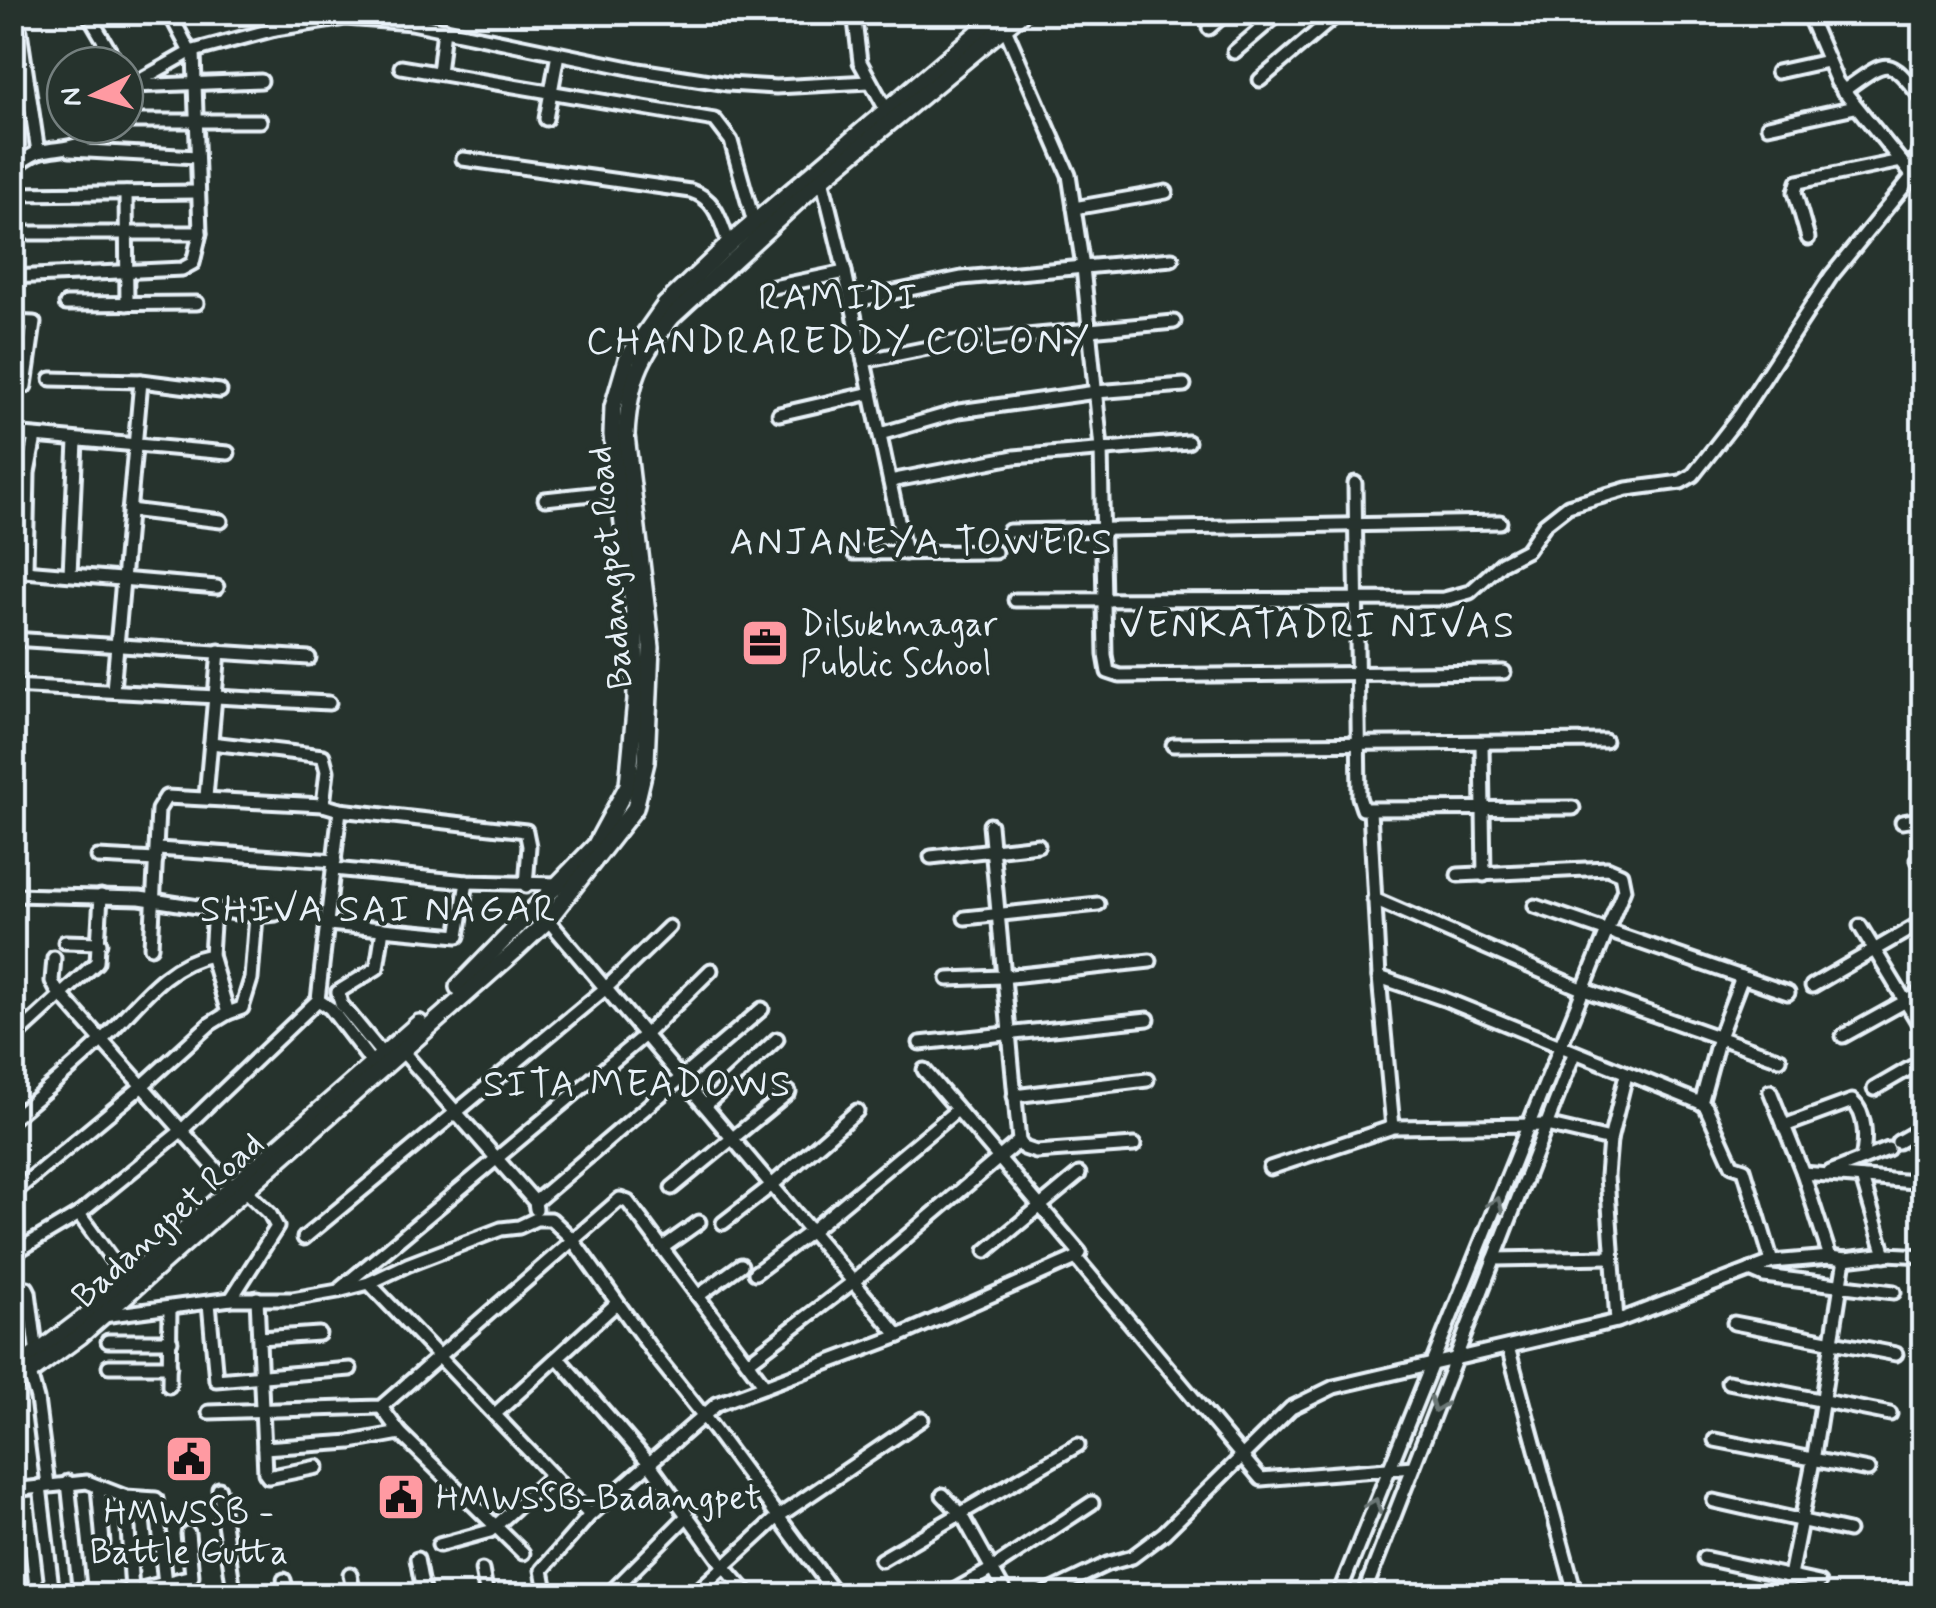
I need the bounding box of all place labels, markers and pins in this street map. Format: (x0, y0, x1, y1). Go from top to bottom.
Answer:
place label: Dilsukhnagar Public School (800, 602, 998, 688)
office icon: Dilsukhnagar Public School (739, 617, 791, 669)
public building icon: HMWSSB - Battle Gutta (163, 1433, 215, 1485)
public building icon: HMWSSB-Badangpet (375, 1471, 427, 1523)
place label: HMWSSB-Badangpet (436, 1476, 761, 1522)
place label: HMWSSB - Battle Gutta (90, 1490, 288, 1576)

